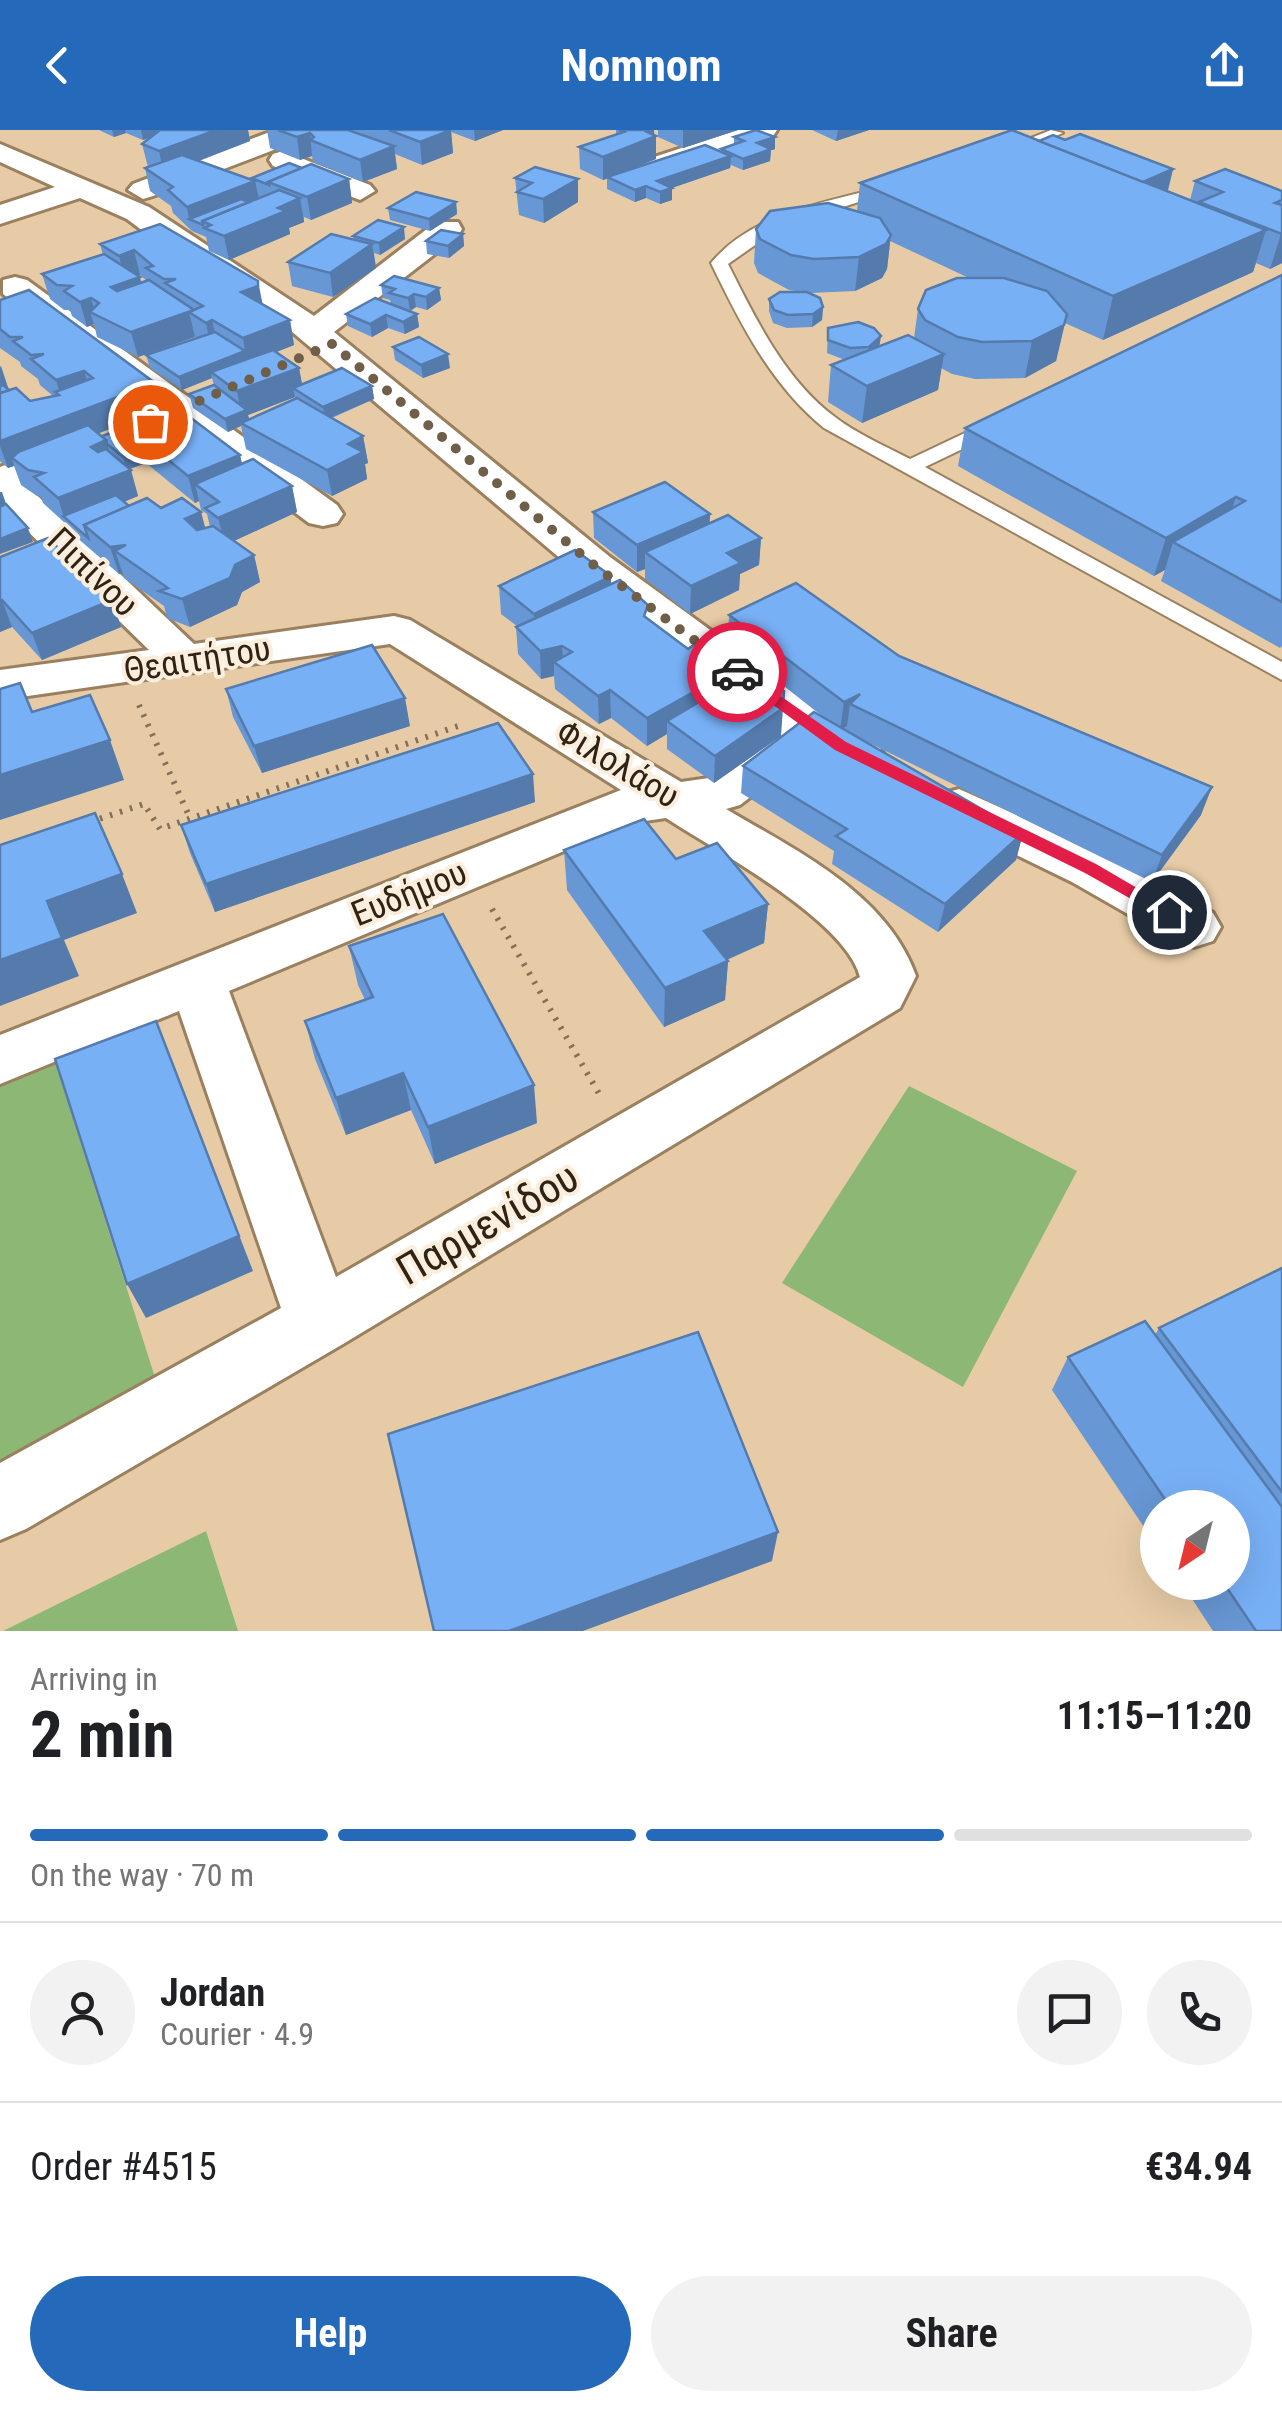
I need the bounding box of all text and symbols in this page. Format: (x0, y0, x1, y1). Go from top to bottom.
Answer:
icon: back (30, 38, 85, 93)
icon: share (1197, 38, 1252, 93)
text: Nomnom (560, 39, 722, 92)
pin (108, 380, 193, 465)
icon: bag (123, 395, 178, 450)
street label: Πιπίνου (39, 520, 146, 625)
courier (687, 622, 787, 722)
street label: Θεαιτήτου (121, 628, 273, 691)
icon: car (710, 645, 765, 700)
street label: Φιλολάου (549, 712, 687, 817)
street label: Ευδήμου (346, 852, 473, 935)
pin (1127, 870, 1212, 955)
icon: home (1142, 885, 1197, 940)
street label: Παρμενίδου (388, 1152, 587, 1295)
north arrow (1140, 1490, 1250, 1600)
map controls (1140, 1490, 1250, 1600)
text: Arriving in (30, 1660, 158, 1698)
text: 11:15–11:20 (1057, 1694, 1252, 1738)
text: 2 min (30, 1697, 174, 1773)
text: On the way · 70 m (30, 1856, 254, 1894)
button: person (30, 1960, 135, 2065)
button: chat (1017, 1960, 1122, 2065)
button: phone (1147, 1960, 1252, 2065)
text: Jordan (160, 1971, 265, 2015)
text: Courier · 4.9 (160, 2015, 314, 2053)
text: Order #4515 (30, 2145, 217, 2189)
text: €34.94 (1145, 2145, 1252, 2189)
button: Help (30, 2276, 631, 2391)
button: Share (651, 2276, 1252, 2391)

